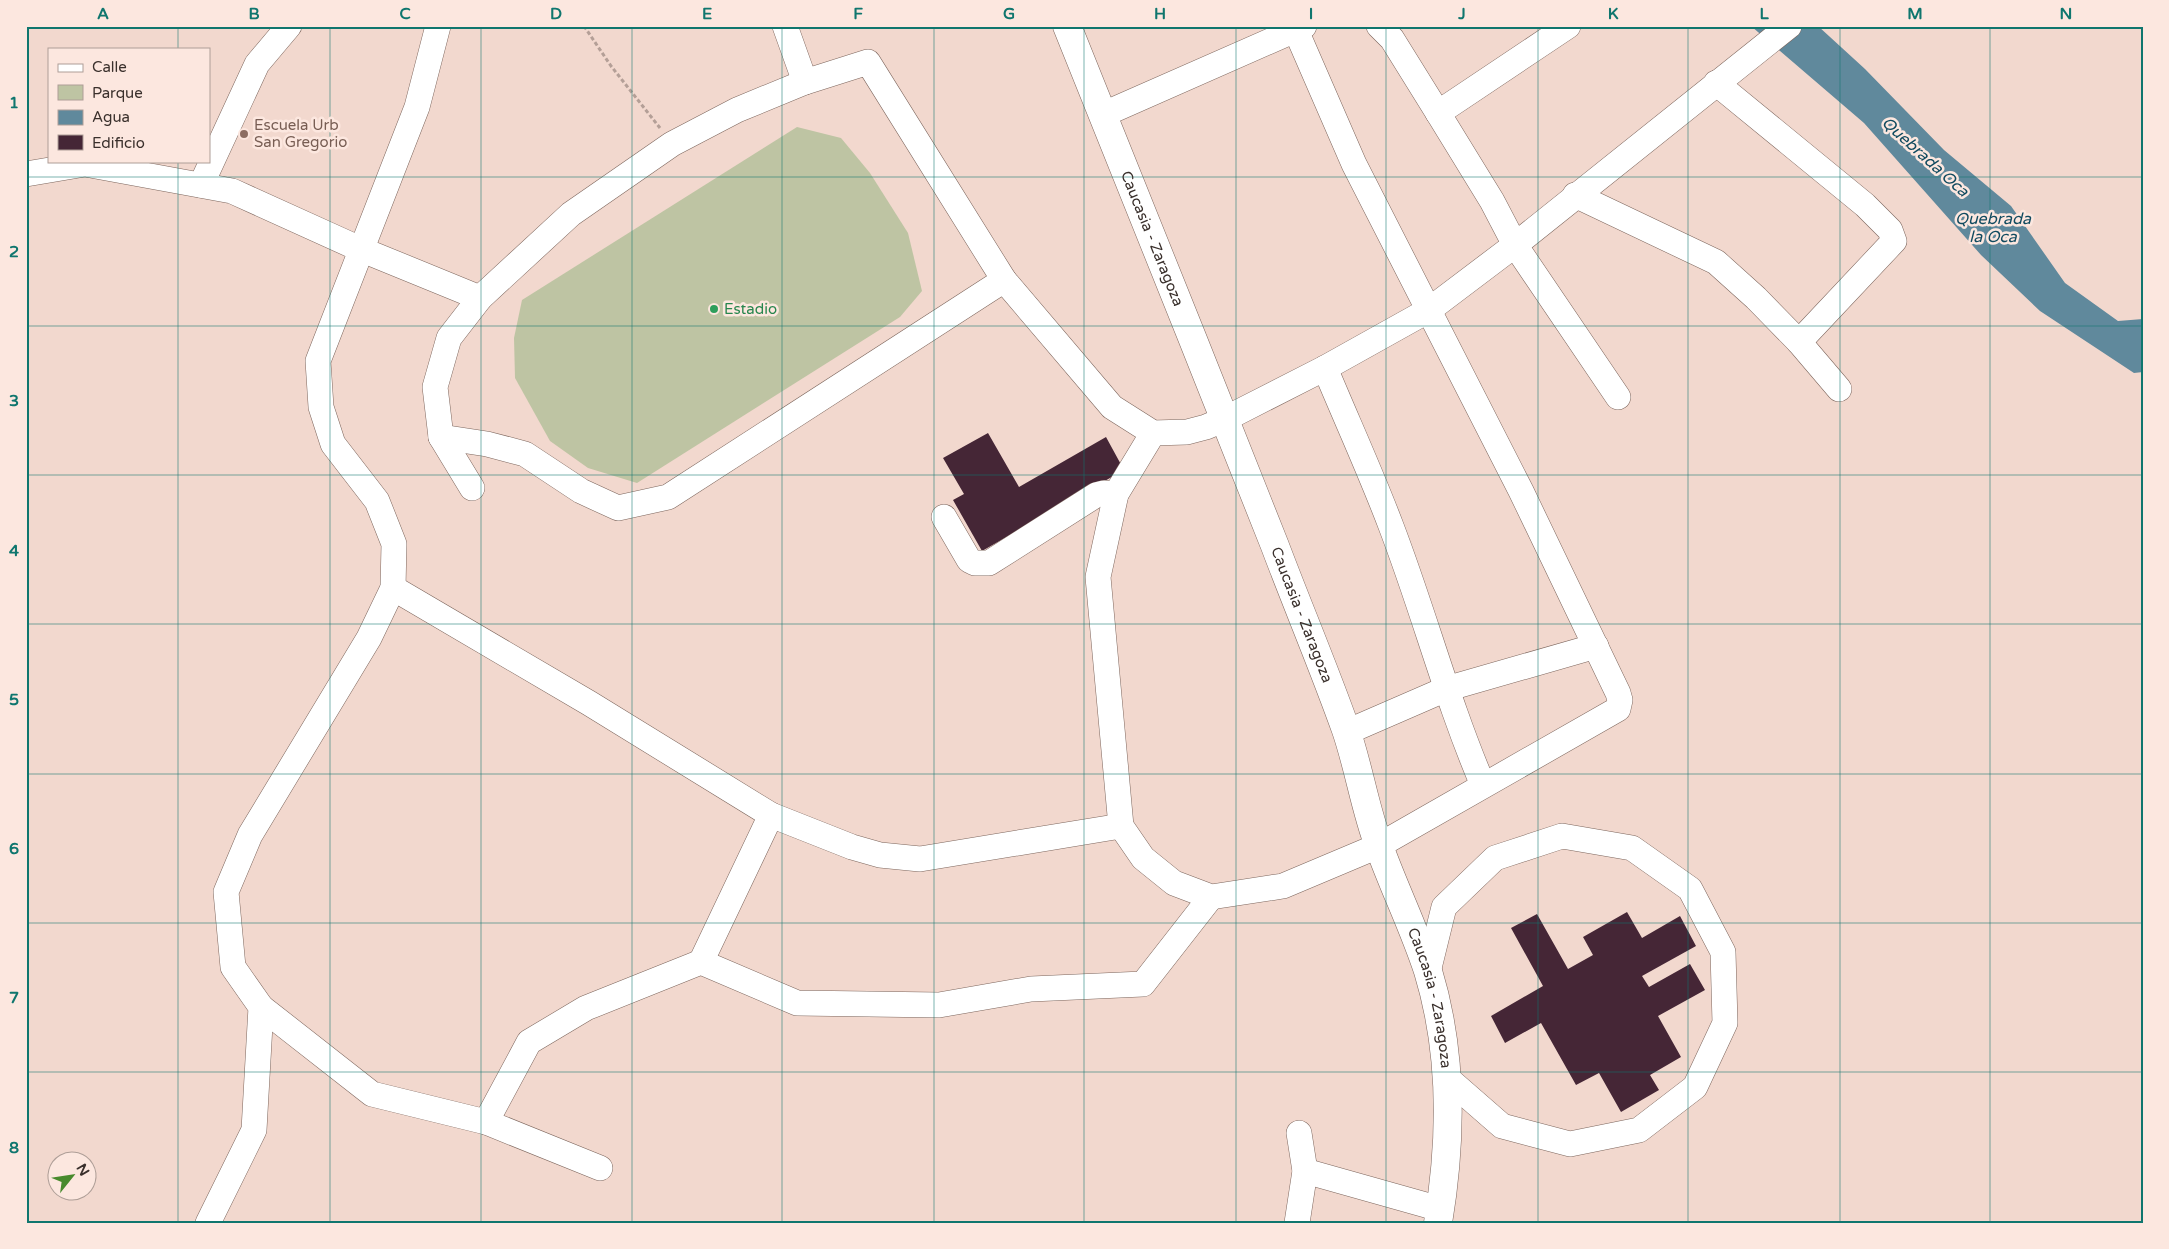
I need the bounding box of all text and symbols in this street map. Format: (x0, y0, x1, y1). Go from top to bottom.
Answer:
text: A (97, 4, 109, 24)
text: B (248, 4, 260, 24)
text: C (399, 4, 411, 24)
text: D (550, 4, 562, 24)
text: E (702, 4, 712, 24)
text: F (853, 4, 863, 24)
text: G (1003, 4, 1015, 24)
text: H (1154, 4, 1166, 24)
text: I (1309, 4, 1313, 24)
text: J (1457, 4, 1466, 24)
text: K (1608, 4, 1619, 24)
text: L (1759, 4, 1769, 24)
text: M (1907, 4, 1923, 24)
text: N (2060, 4, 2072, 24)
legend (48, 48, 210, 162)
text: Calle (92, 58, 127, 76)
text: Parque (92, 84, 143, 102)
text: 1 (9, 93, 19, 113)
text: Agua (92, 108, 130, 126)
water label: Quebrada Oca (1877, 113, 1973, 202)
place label: Escuela Urb San Gregorio (254, 116, 347, 151)
marker: Escuela Urb San Gregorio (238, 128, 250, 140)
text: Edificio (92, 134, 145, 152)
street label: Caucasia - Zaragoza (1117, 168, 1188, 309)
water label: Quebrada la Oca (1955, 209, 2032, 247)
text: 2 (9, 242, 19, 262)
place label: Estadio (724, 300, 777, 318)
marker: Estadio (708, 303, 720, 315)
text: 3 (9, 391, 19, 411)
text: 4 (9, 541, 19, 561)
street label: Caucasia - Zaragoza (1267, 544, 1337, 685)
text: 5 (9, 690, 19, 710)
text: 6 (9, 839, 19, 859)
street label: Caucasia - Zaragoza (1404, 925, 1455, 1069)
text: 7 (9, 988, 19, 1008)
text: 8 (9, 1138, 19, 1158)
north arrow (48, 1152, 98, 1202)
text: N (73, 1161, 93, 1179)

